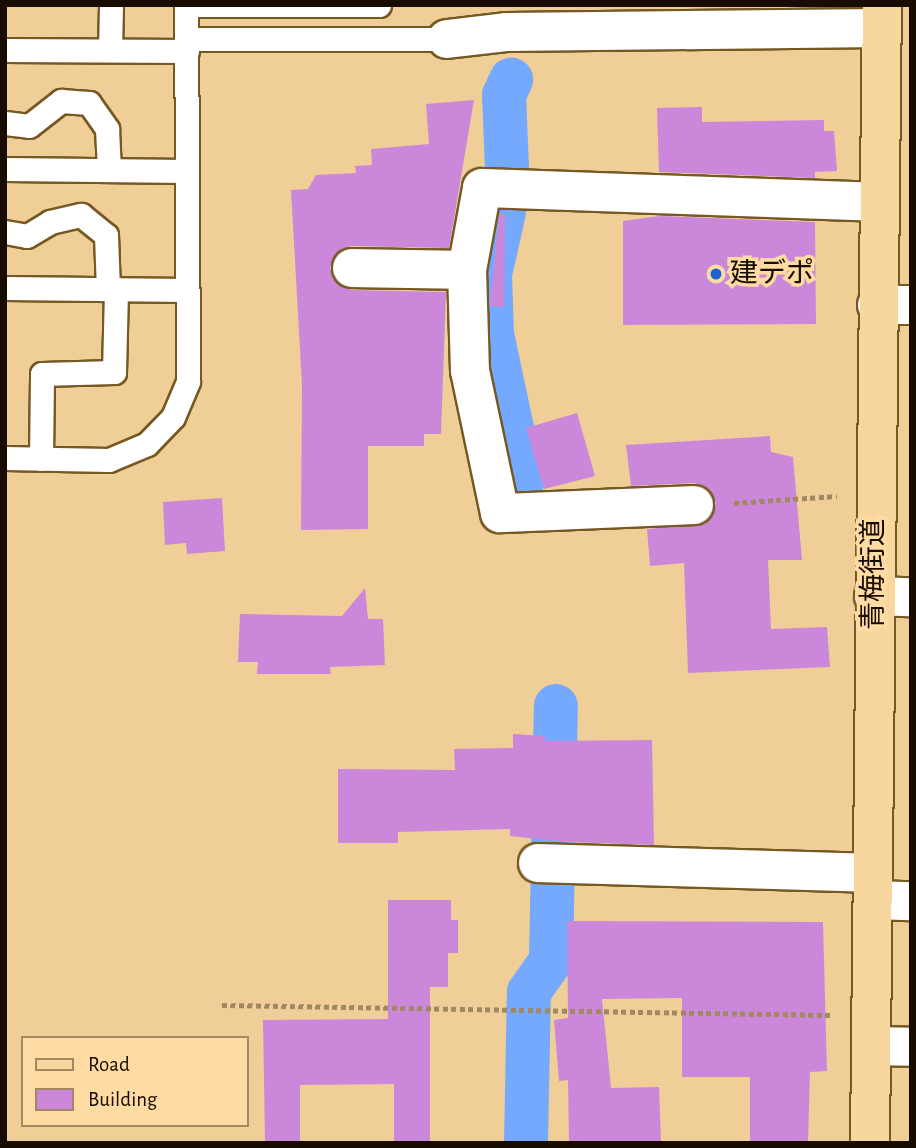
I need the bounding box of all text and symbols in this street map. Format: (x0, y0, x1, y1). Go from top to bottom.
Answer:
place label: 建デポ (730, 257, 814, 291)
marker: 建デポ (708, 266, 724, 282)
street label: 青梅街道 (857, 518, 891, 630)
legend (21, 1036, 248, 1127)
text: Road (88, 1054, 130, 1075)
text: Building (88, 1089, 157, 1110)

